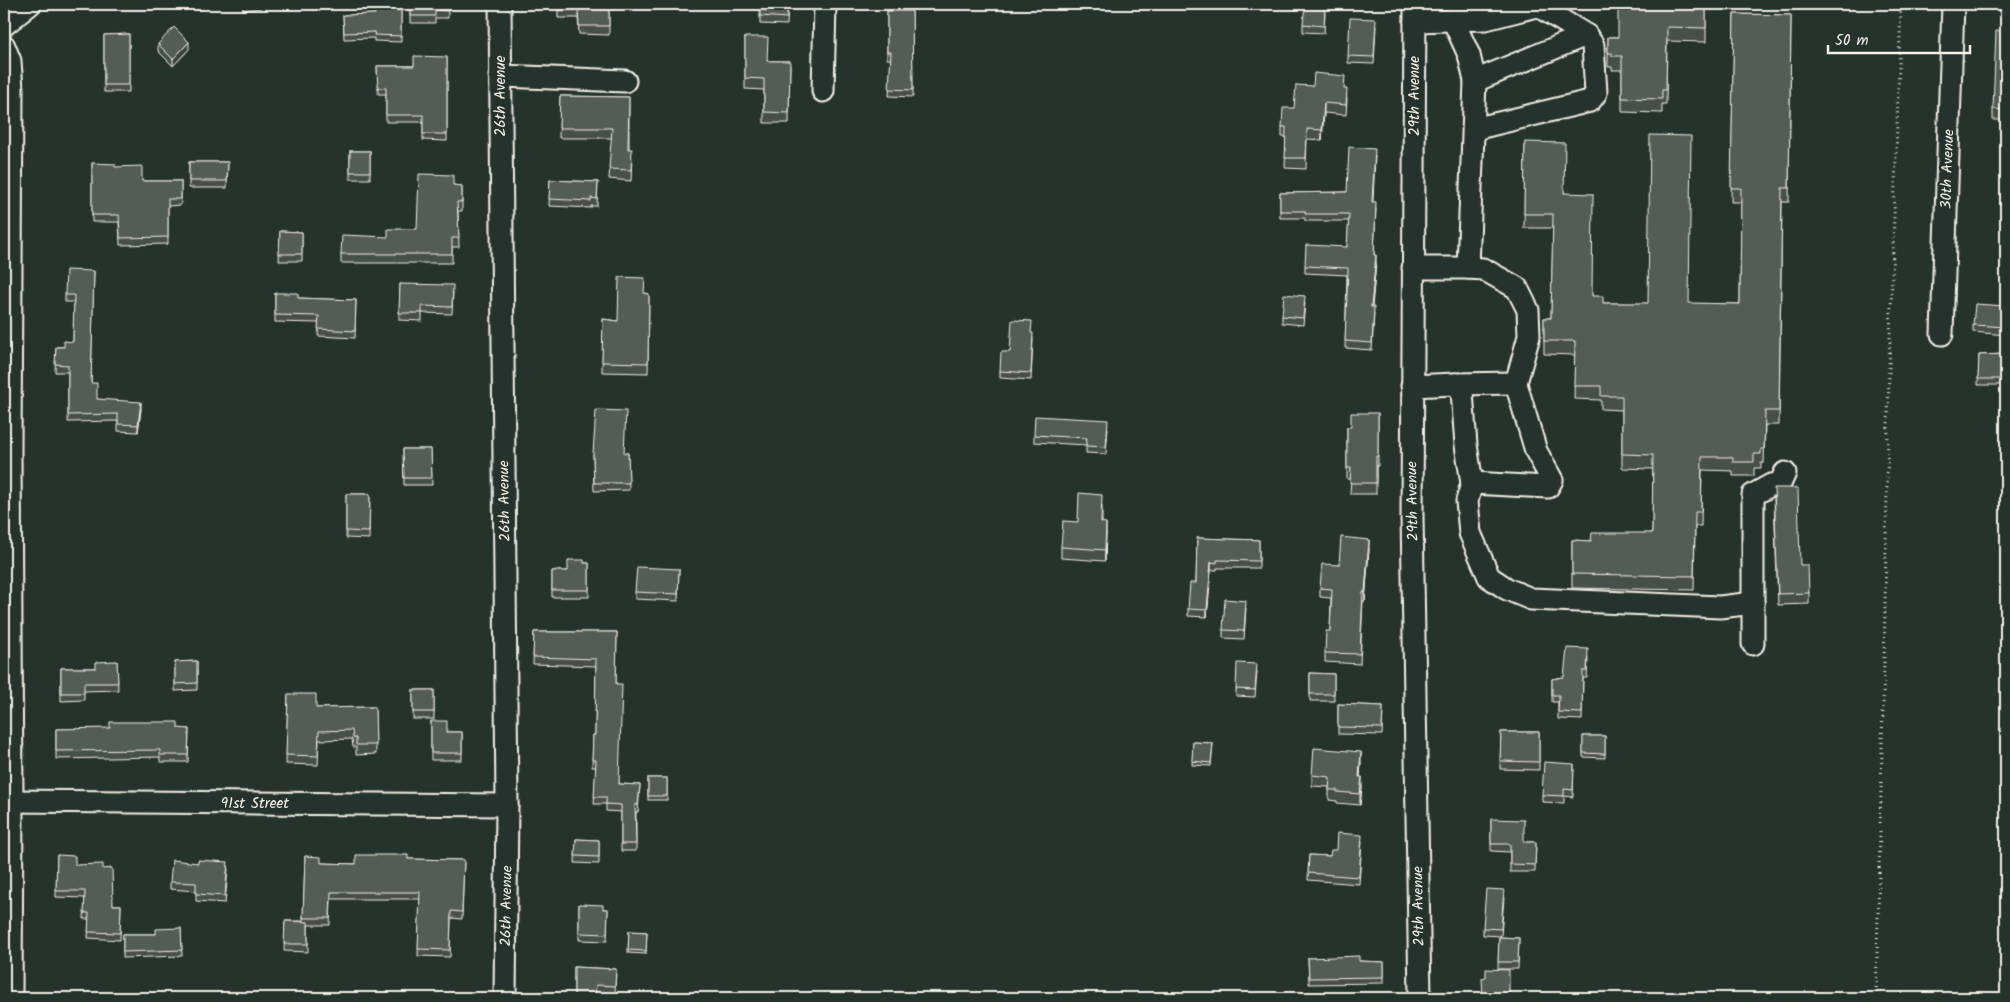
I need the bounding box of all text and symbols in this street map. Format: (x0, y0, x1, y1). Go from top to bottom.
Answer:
scale bar (1828, 22, 1970, 54)
text: 50 m (1835, 29, 1869, 53)
street label: 26th Avenue (489, 55, 513, 137)
street label: 29th Avenue (1403, 56, 1427, 136)
street label: 30th Avenue (1935, 128, 1961, 209)
street label: 26th Avenue (492, 460, 518, 542)
street label: 29th Avenue (1400, 461, 1426, 541)
street label: 91st Street (221, 792, 289, 816)
street label: 26th Avenue (494, 865, 520, 947)
street label: 29th Avenue (1406, 866, 1432, 946)

